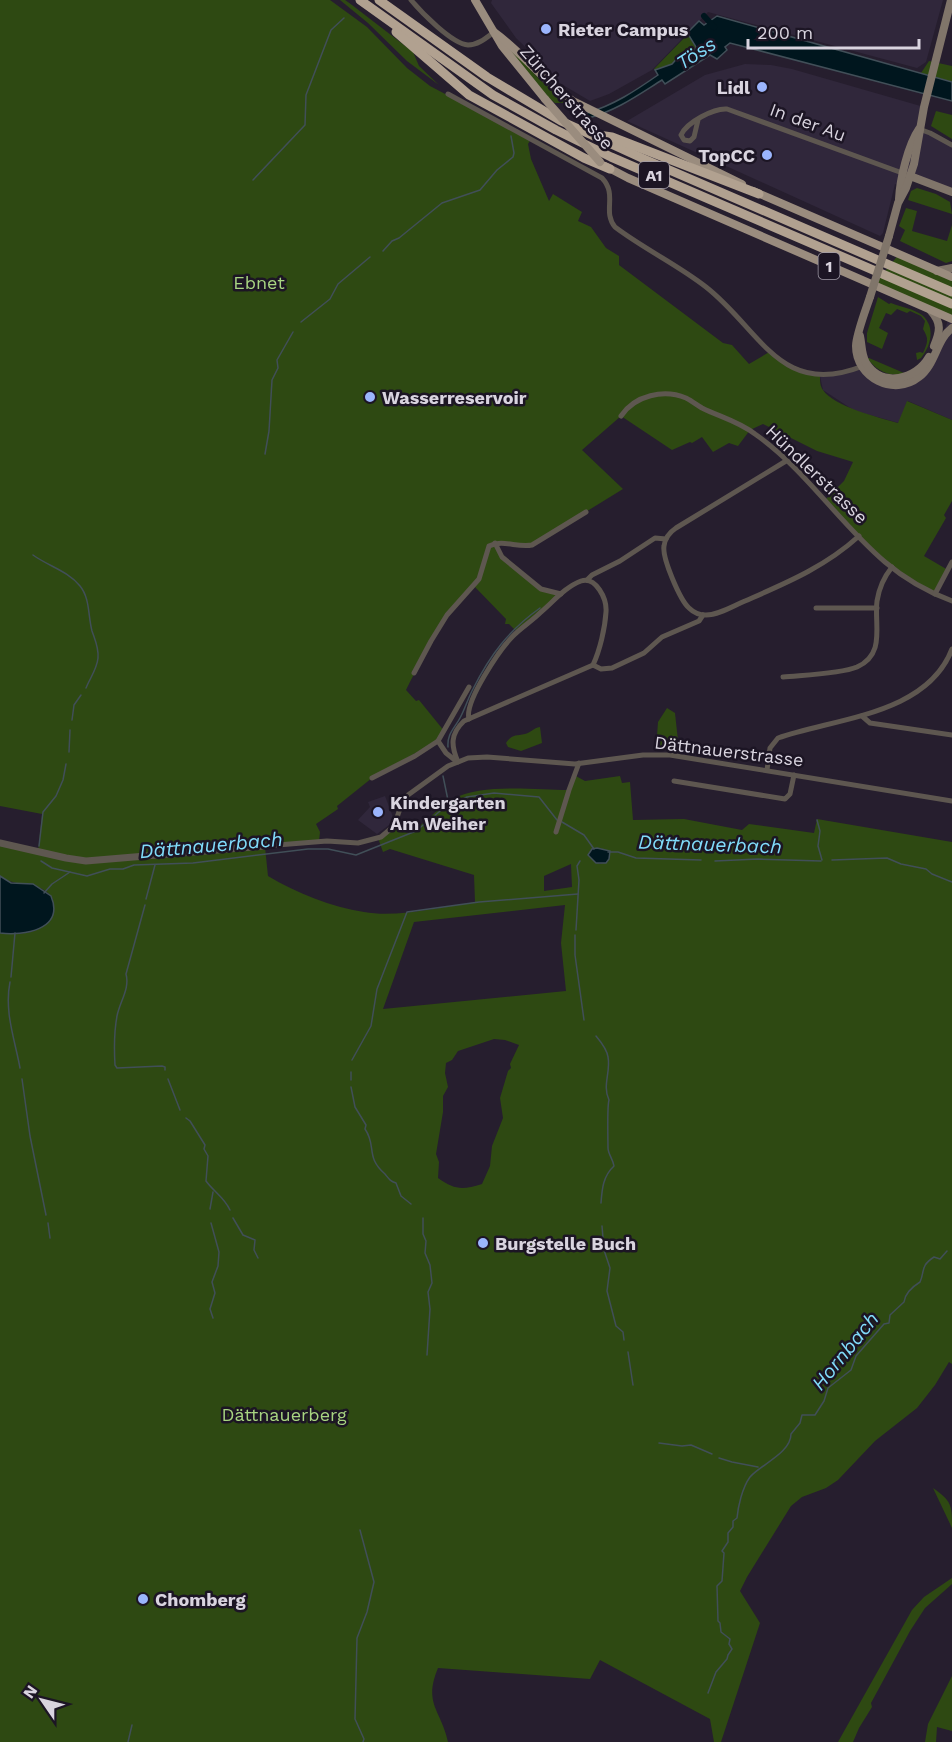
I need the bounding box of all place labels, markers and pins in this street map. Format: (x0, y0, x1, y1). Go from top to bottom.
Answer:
place label: Rieter Campus (558, 19, 689, 40)
marker: Rieter Campus (539, 22, 553, 36)
place label: Lidl (717, 77, 750, 98)
marker: Lidl (755, 80, 769, 94)
place label: TopCC (698, 145, 755, 166)
marker: TopCC (760, 148, 774, 162)
place label: Wasserreservoir (382, 387, 527, 408)
marker: Wasserreservoir (363, 390, 377, 404)
place label: Kindergarten Am Weiher (390, 792, 506, 834)
marker: Kindergarten Am Weiher (371, 805, 385, 819)
place label: Burgstelle Buch (495, 1233, 636, 1254)
marker: Burgstelle Buch (476, 1236, 490, 1250)
place label: Chomberg (155, 1589, 246, 1610)
marker: Chomberg (136, 1592, 150, 1606)

